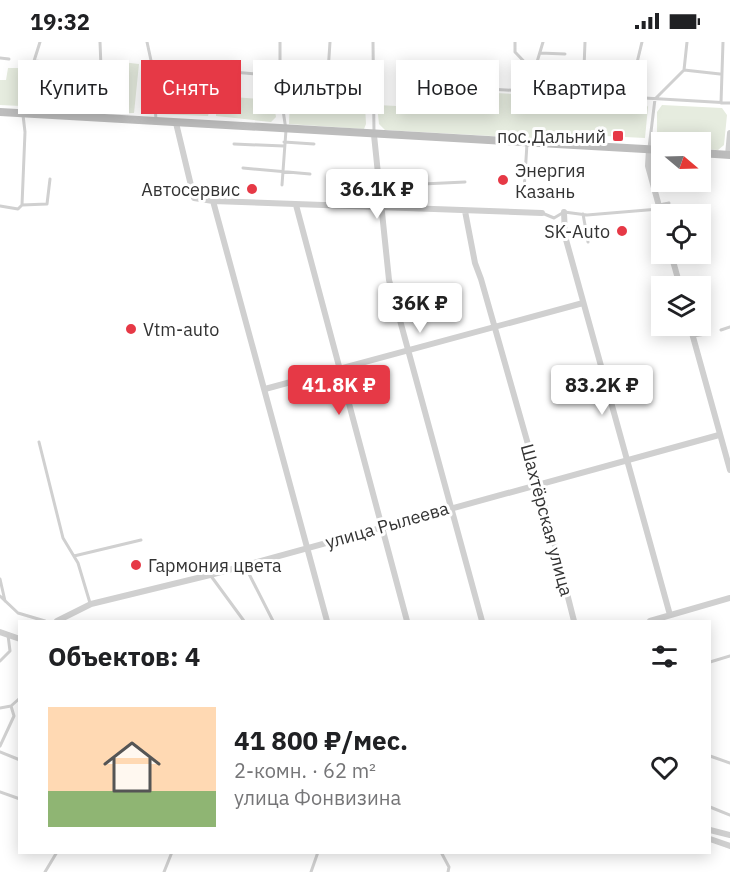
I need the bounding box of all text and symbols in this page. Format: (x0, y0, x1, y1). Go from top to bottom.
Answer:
text: 19:32 (30, 7, 90, 36)
chip: Купить (18, 60, 129, 114)
chip: Снять (141, 60, 241, 114)
chip: Фильтры (253, 60, 384, 114)
chip: Новое (396, 60, 499, 114)
chip: Квартира (511, 60, 647, 114)
place label: пос.Дальний (497, 125, 606, 148)
marker: пос.Дальний (611, 129, 625, 143)
north arrow (651, 132, 711, 192)
map controls (651, 132, 711, 336)
place label: Энергия Казань (515, 159, 585, 203)
pin: 36.1K ₽ (322, 169, 432, 220)
marker: Энергия Казань (496, 173, 510, 187)
text: 36.1K ₽ (340, 175, 414, 202)
place label: Автосервис (141, 178, 240, 201)
marker: Автосервис (245, 182, 259, 196)
button: locate (651, 204, 711, 264)
place label: SK-Auto (544, 220, 610, 243)
marker: SK-Auto (615, 224, 629, 238)
button: layers (651, 276, 711, 336)
pin: 36K ₽ (378, 283, 462, 334)
text: 36K ₽ (392, 289, 448, 316)
place label: Vtm-auto (143, 318, 219, 341)
marker: Vtm-auto (124, 322, 138, 336)
pin: 41.8K ₽ (284, 365, 394, 416)
pin: 83.2K ₽ (547, 365, 657, 416)
text: 41.8K ₽ (302, 371, 376, 398)
text: 83.2K ₽ (565, 371, 639, 398)
street label: Шахтёрская улица (516, 441, 578, 599)
street label: улица Рылеева (323, 496, 452, 554)
place label: Гармония цвета (148, 554, 282, 577)
marker: Гармония цвета (129, 558, 143, 572)
text: Объектов: 4 (48, 639, 200, 673)
icon: filters (648, 640, 681, 673)
text: 41 800 ₽/мес. (234, 723, 408, 757)
icon: home (96, 731, 168, 803)
icon: heart (648, 751, 681, 784)
text: 2-комн. · 62 m² (234, 757, 376, 784)
text: улица Фонвизина (234, 784, 401, 811)

